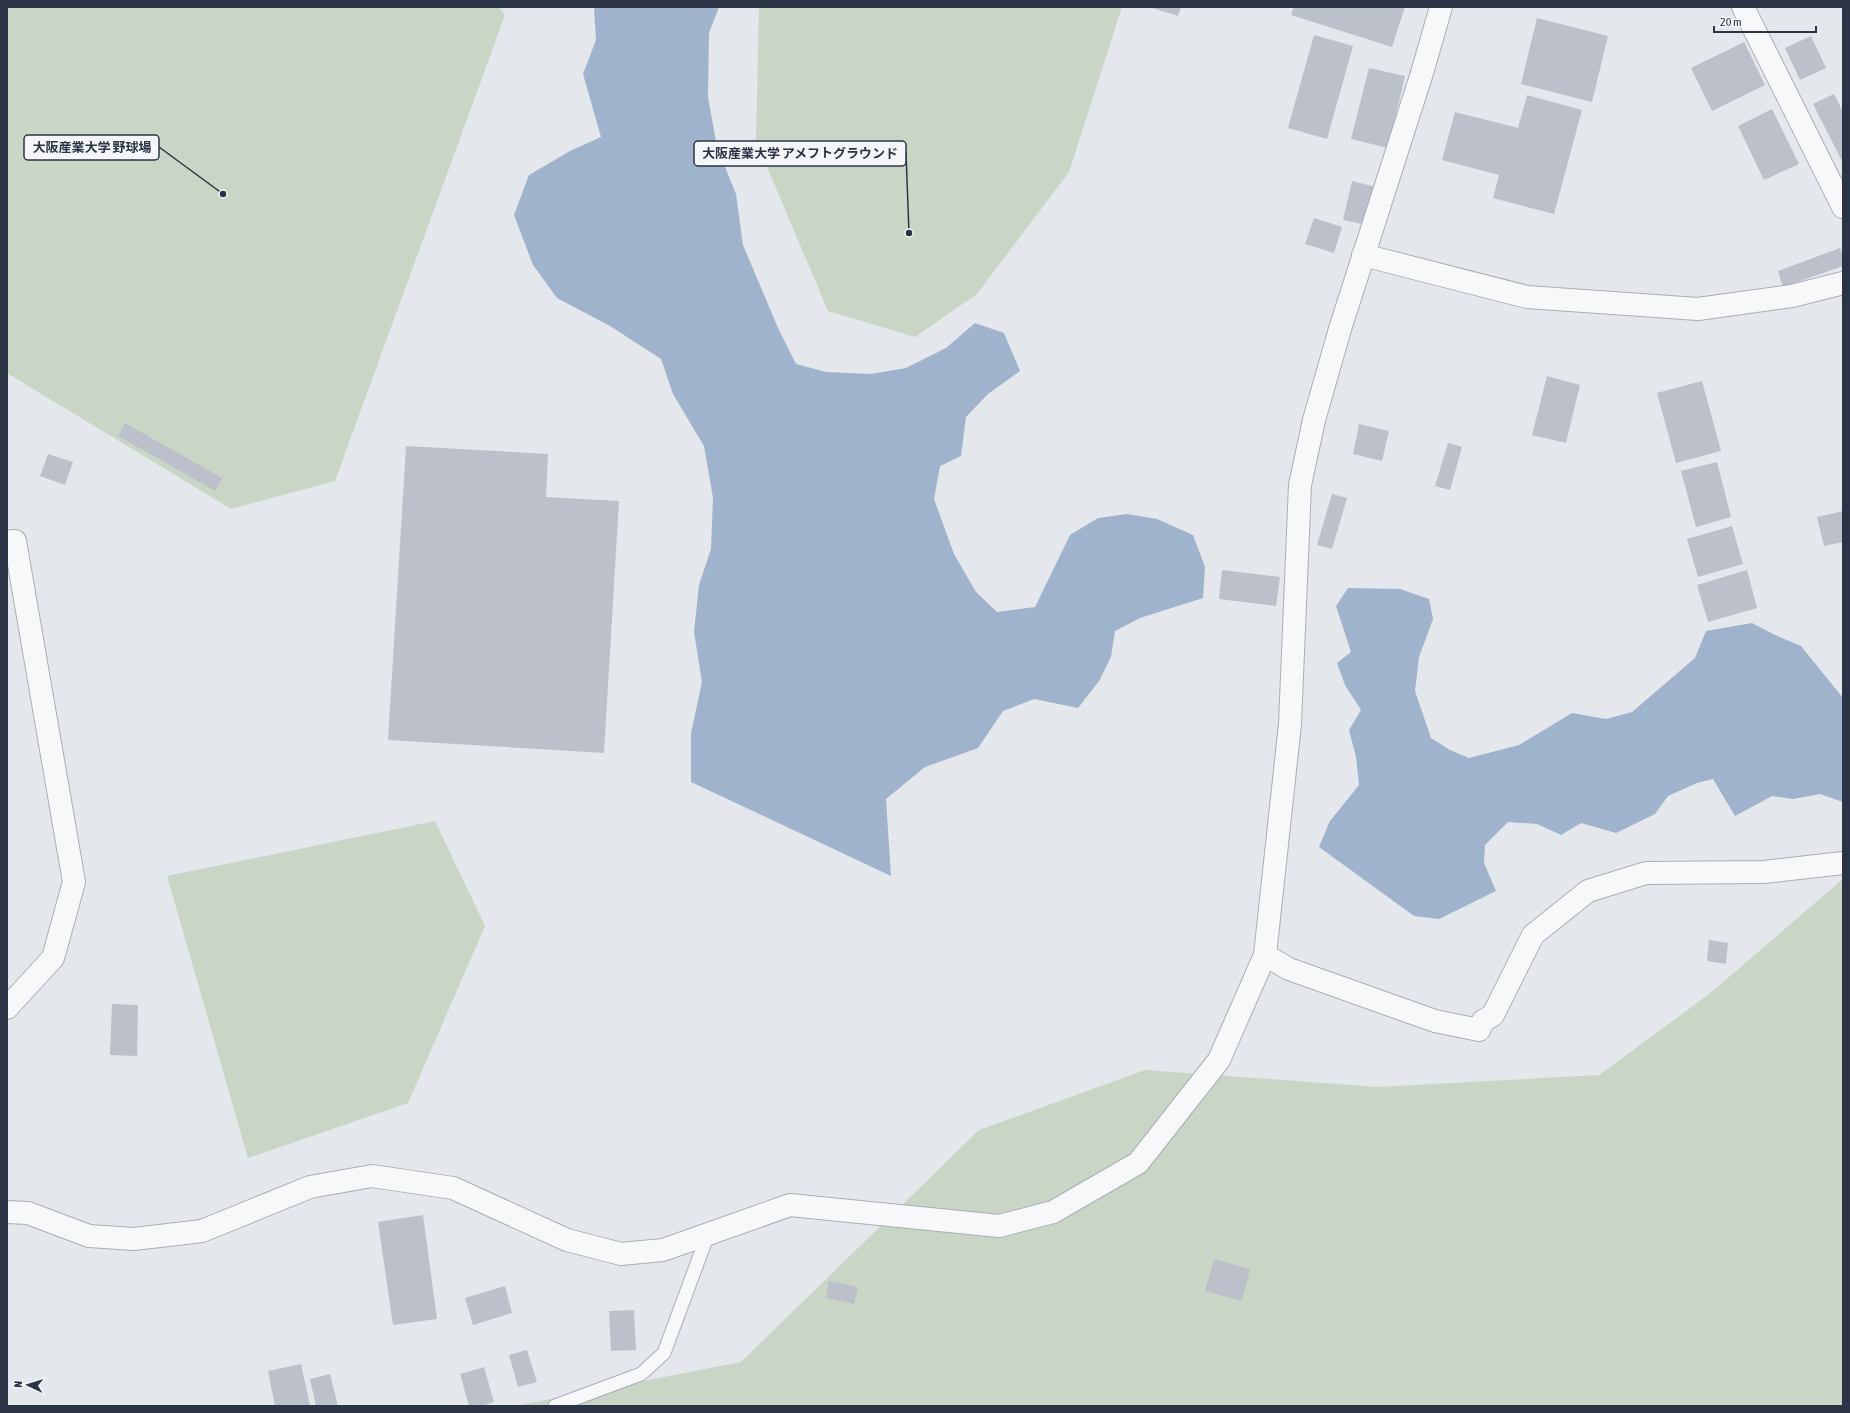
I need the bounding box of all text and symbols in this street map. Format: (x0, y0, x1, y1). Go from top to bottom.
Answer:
scale bar (1714, 8, 1816, 34)
text: 20 m (1720, 15, 1742, 29)
callout: 大阪産業大学 野球場 (24, 135, 159, 160)
text: 大阪産業大学 野球場 (33, 140, 151, 155)
callout: 大阪産業大学 アメフトグラウンド (694, 141, 906, 166)
text: 大阪産業大学 アメフトグラウンド (702, 146, 898, 161)
north arrow (8, 1365, 48, 1405)
text: N (12, 1381, 24, 1388)

